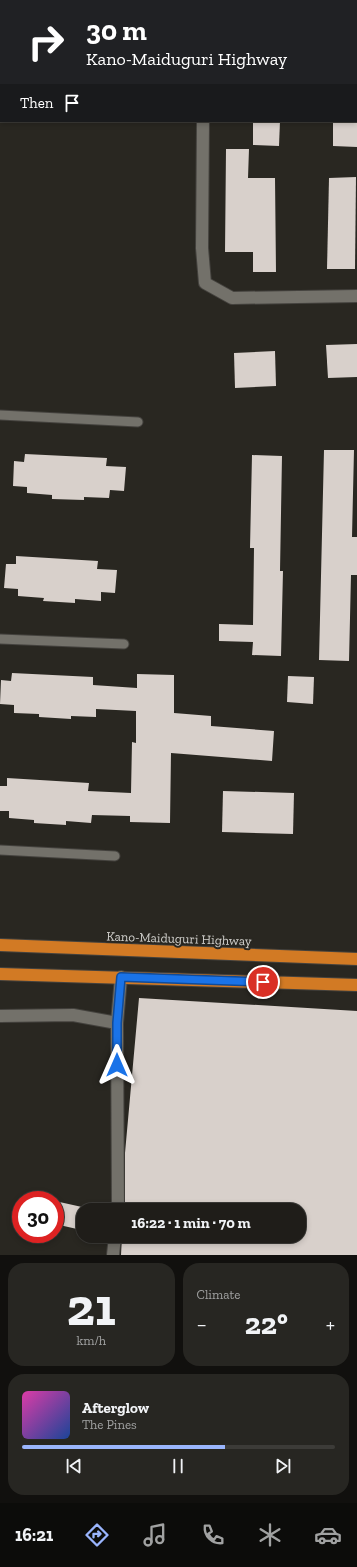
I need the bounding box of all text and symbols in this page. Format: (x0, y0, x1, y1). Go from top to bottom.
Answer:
text: 30 m (86, 14, 147, 47)
icon: right (20, 16, 72, 68)
text: Kano-Maiduguri Highway (86, 48, 287, 70)
icon: arrive (61, 92, 83, 114)
text: Then (20, 94, 53, 112)
street label: Kano-Maiduguri Highway (106, 928, 252, 949)
pin (246, 965, 280, 999)
icon: arrive (252, 971, 274, 993)
position arrow (96, 1044, 138, 1086)
speed limit sign: 30 (12, 1191, 64, 1243)
text: 16:22 · 1 min · 70 m (131, 1214, 251, 1232)
text: 21 (67, 1276, 116, 1338)
text: Climate (197, 1287, 240, 1302)
text: 22° (245, 1306, 288, 1342)
text: − (197, 1311, 207, 1338)
text: + (326, 1311, 335, 1338)
text: km/h (76, 1333, 106, 1348)
text: Afterglow (82, 1399, 149, 1417)
text: The Pines (82, 1417, 137, 1432)
icon: previous (63, 1455, 85, 1477)
icon: pause (167, 1455, 189, 1477)
icon: next (272, 1455, 294, 1477)
icon: directions (83, 1521, 111, 1549)
icon: music (141, 1521, 169, 1549)
icon: phone (199, 1521, 227, 1549)
icon: climate (256, 1521, 284, 1549)
icon: car (314, 1521, 342, 1549)
text: 16:21 (15, 1524, 53, 1546)

